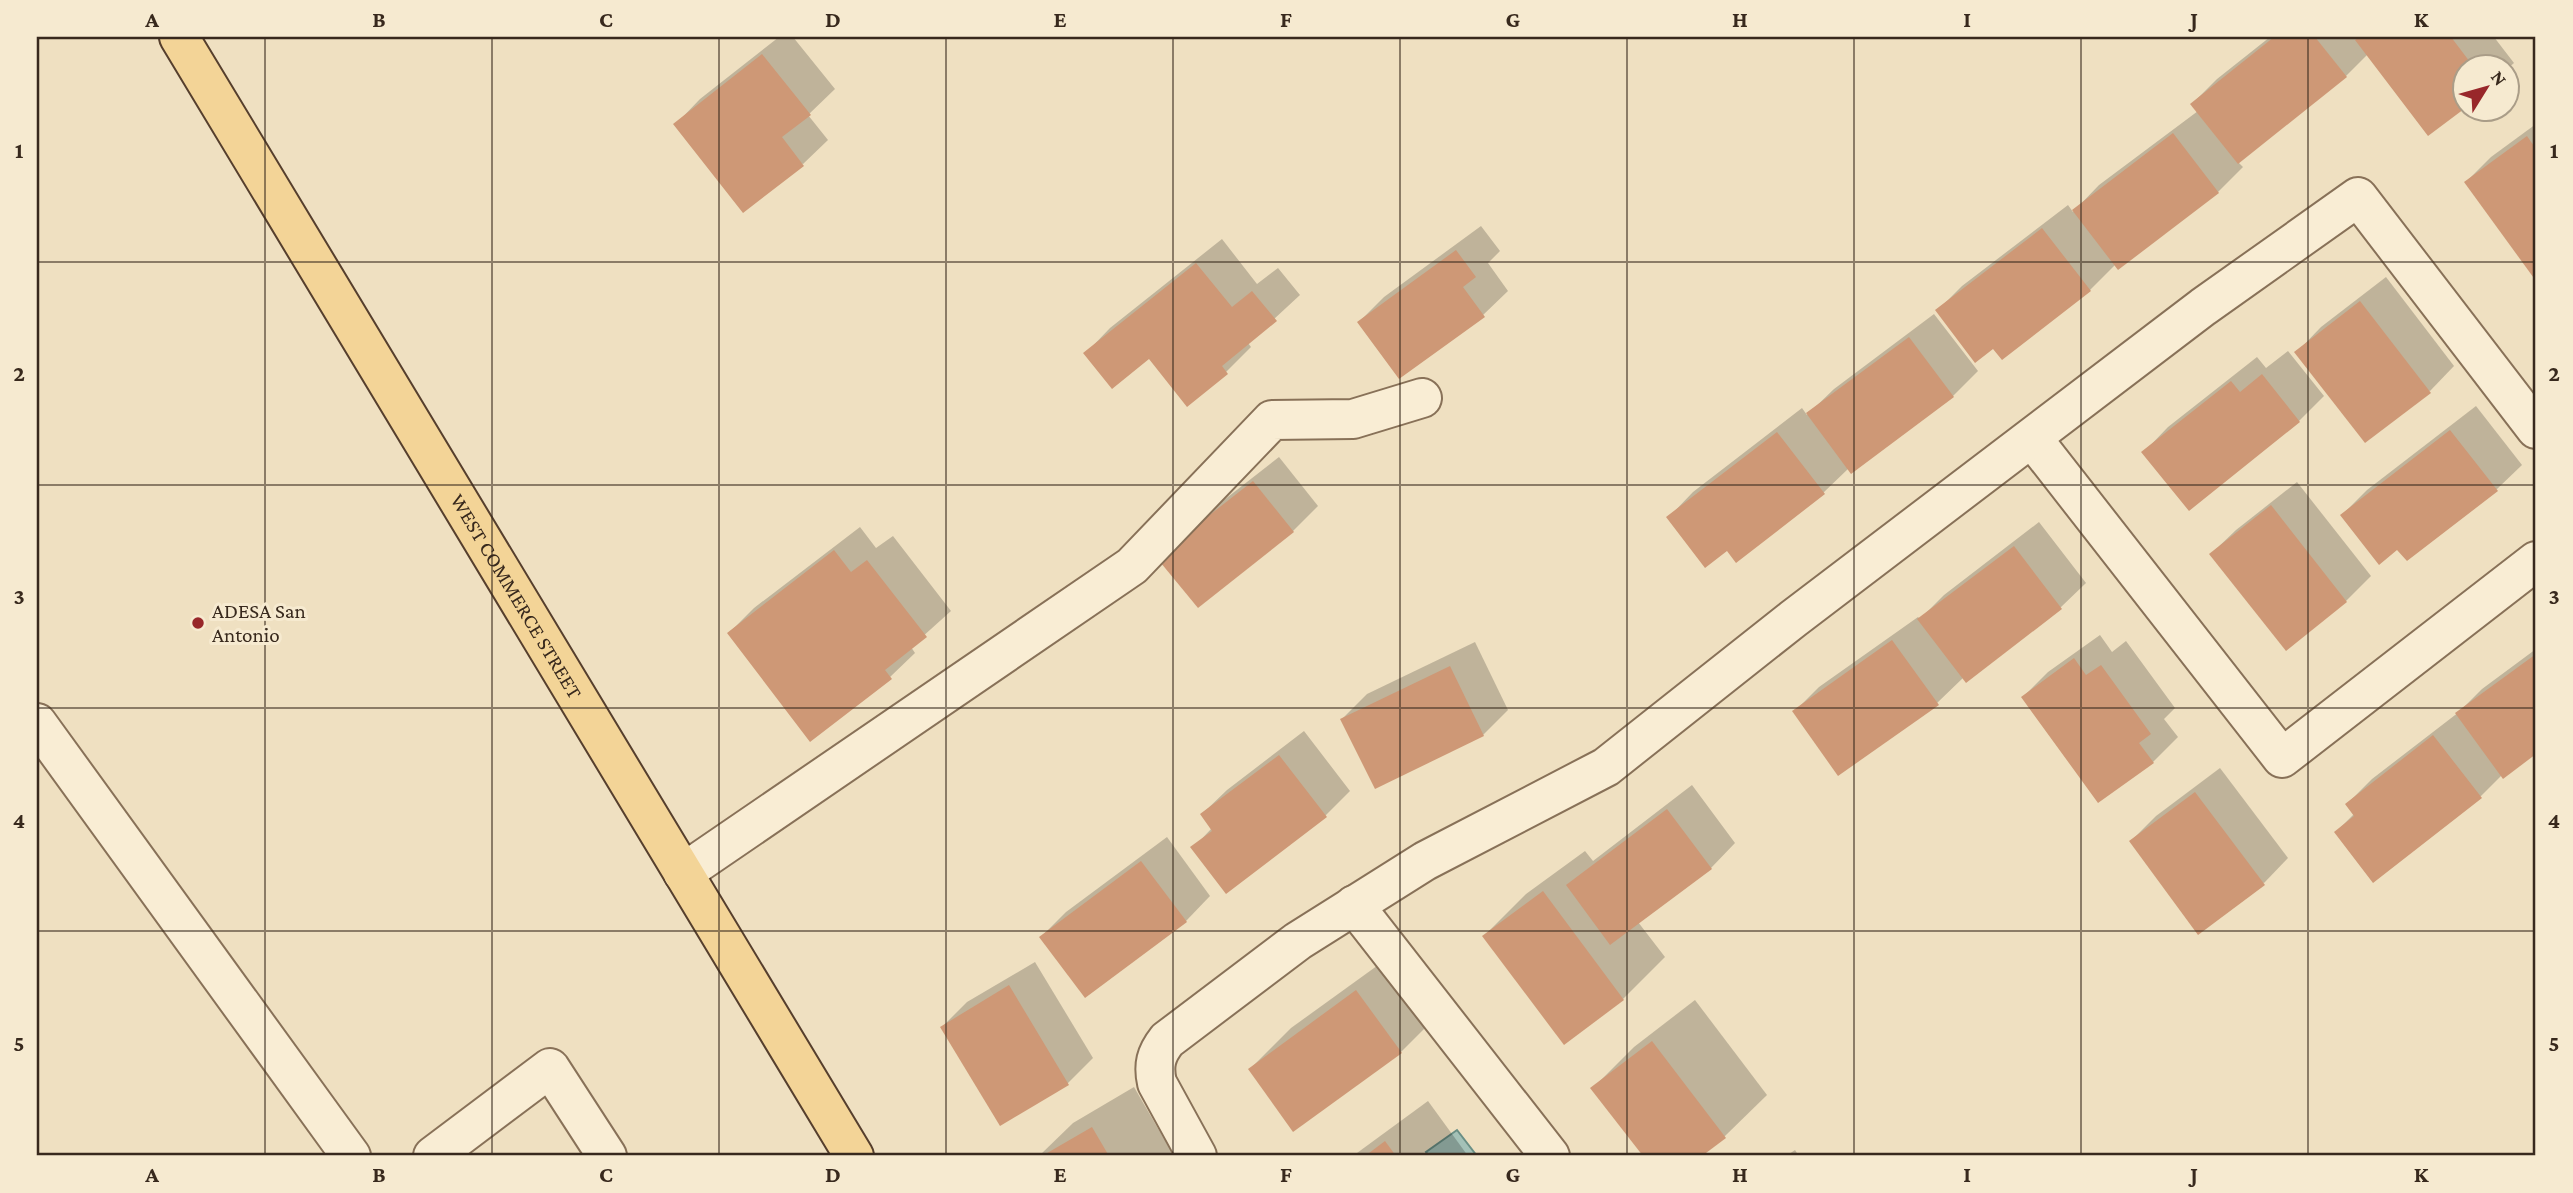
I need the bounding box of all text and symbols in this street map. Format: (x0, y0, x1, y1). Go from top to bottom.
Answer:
text: A (144, 6, 159, 32)
text: B (372, 6, 386, 32)
text: C (599, 6, 613, 32)
text: D (825, 6, 841, 32)
text: E (1053, 6, 1067, 32)
text: F (1280, 6, 1292, 32)
text: G (1506, 6, 1521, 32)
text: H (1732, 6, 1748, 32)
text: I (1963, 6, 1971, 32)
text: J (2188, 6, 2198, 32)
text: K (2414, 6, 2429, 32)
north arrow (2450, 52, 2520, 122)
text: N (2487, 67, 2511, 90)
text: 1 (15, 137, 24, 163)
text: 1 (2550, 137, 2559, 163)
text: 2 (13, 360, 25, 386)
text: 2 (2548, 360, 2560, 386)
street label: WEST COMMERCE STREET (445, 489, 587, 703)
text: 3 (13, 583, 25, 609)
text: 3 (2548, 583, 2560, 609)
place label: ADESA San Antonio (212, 599, 306, 647)
marker: ADESA San Antonio (190, 615, 206, 631)
text: 4 (13, 807, 25, 833)
text: 4 (2548, 807, 2560, 833)
text: 5 (13, 1030, 25, 1056)
text: 5 (2548, 1030, 2560, 1056)
text: A (144, 1161, 159, 1187)
text: B (372, 1161, 386, 1187)
text: C (599, 1161, 613, 1187)
text: D (825, 1161, 841, 1187)
text: E (1053, 1161, 1067, 1187)
text: F (1280, 1161, 1292, 1187)
text: G (1506, 1161, 1521, 1187)
text: H (1732, 1161, 1748, 1187)
text: I (1963, 1161, 1971, 1187)
text: J (2188, 1161, 2198, 1187)
text: K (2414, 1161, 2429, 1187)

